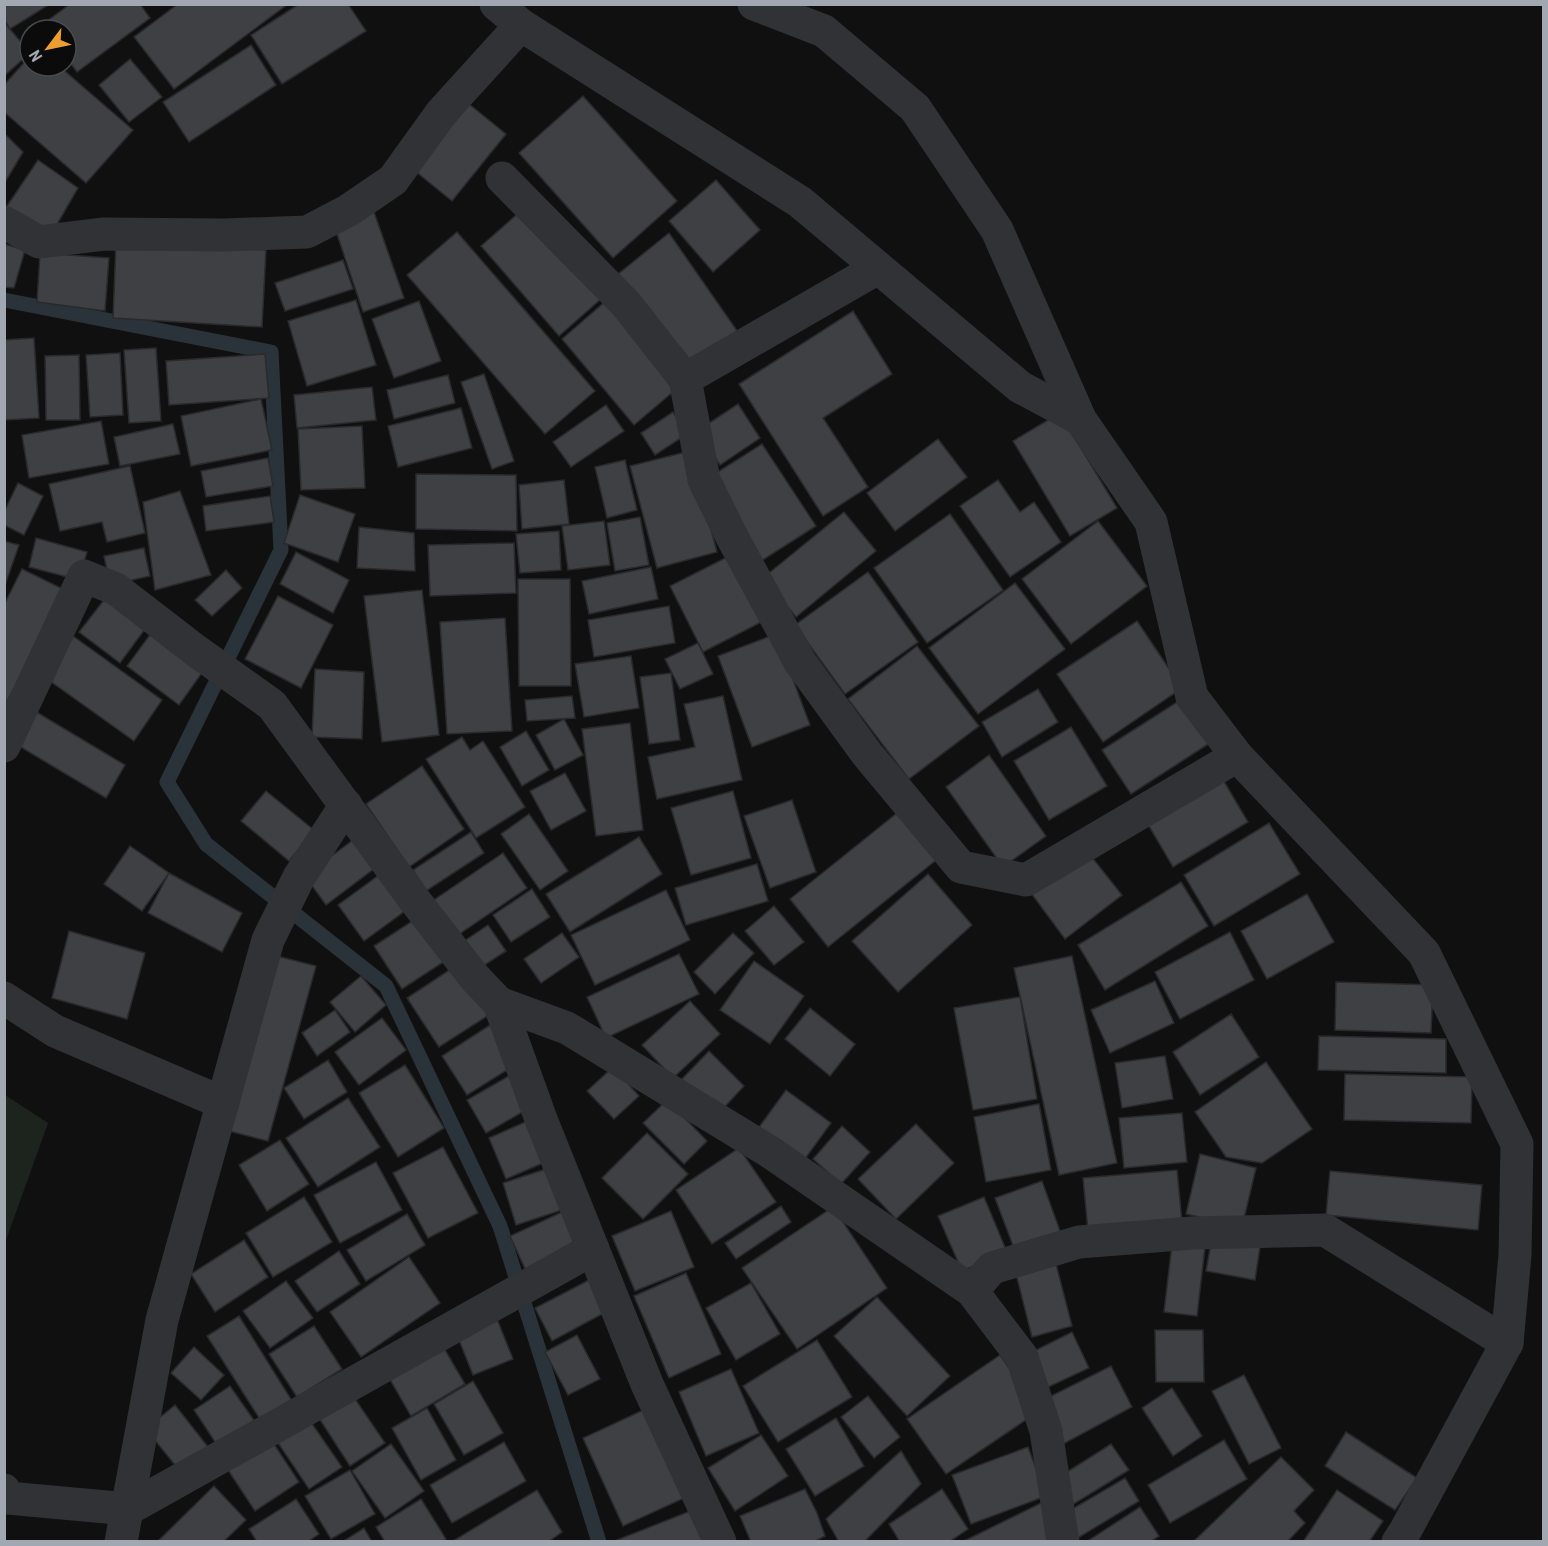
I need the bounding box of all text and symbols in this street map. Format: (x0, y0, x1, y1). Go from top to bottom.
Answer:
north arrow (18, 18, 78, 78)
text: N (25, 46, 46, 65)

